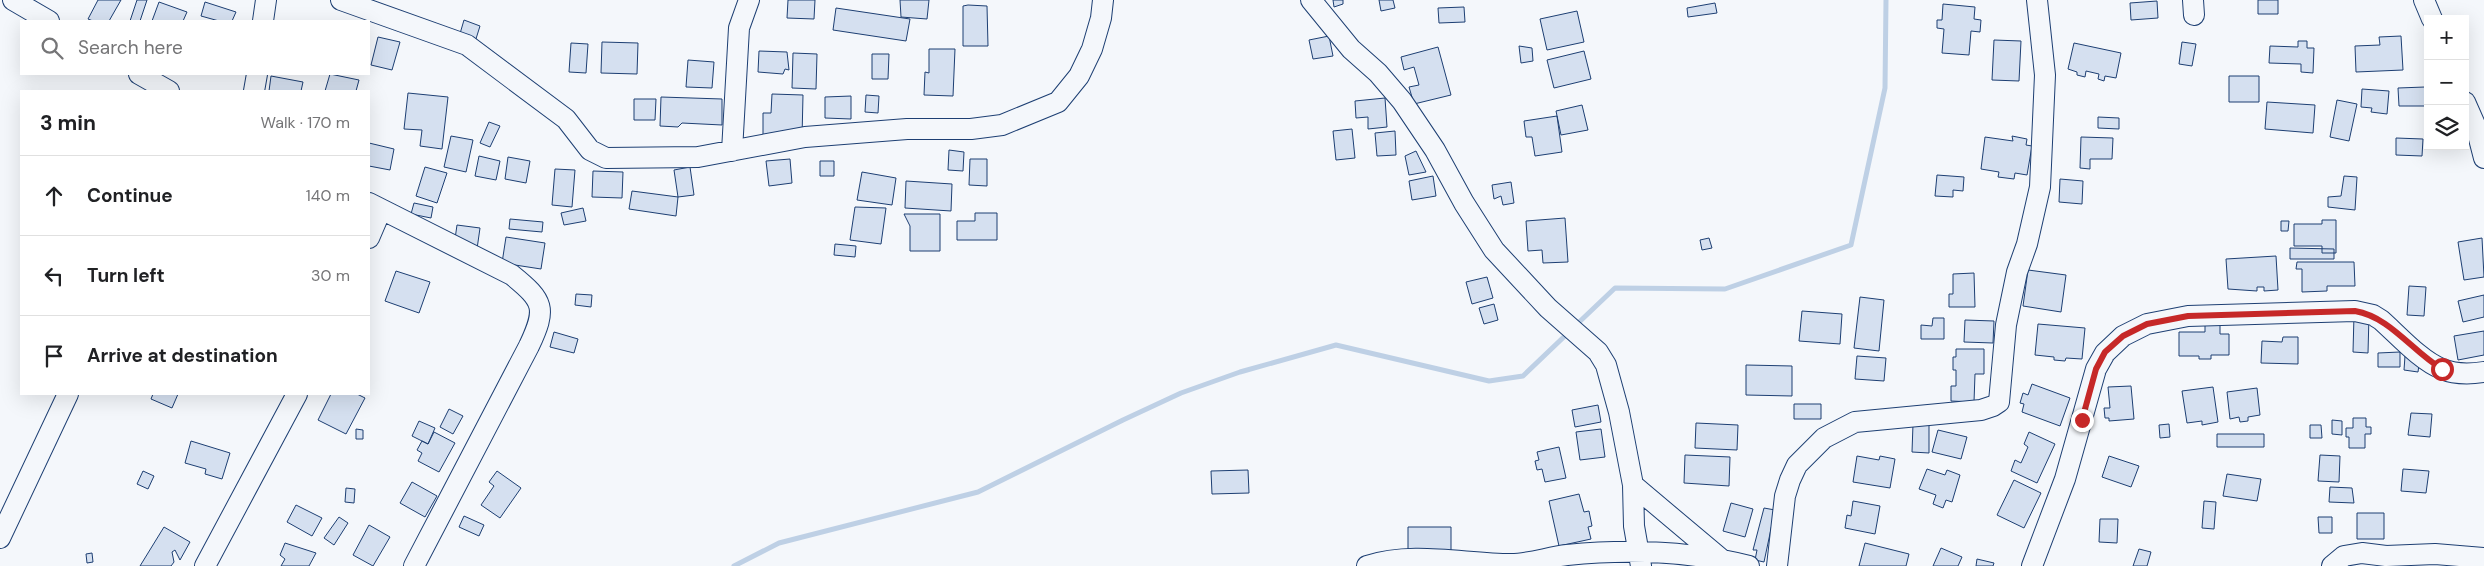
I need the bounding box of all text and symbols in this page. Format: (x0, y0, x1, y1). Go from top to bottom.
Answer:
map controls (2424, 15, 2469, 150)
button: + (2424, 15, 2469, 60)
search box (20, 20, 370, 75)
icon: search (38, 34, 66, 62)
text: Search here (78, 35, 183, 60)
button: − (2424, 60, 2469, 105)
button: layers (2424, 105, 2469, 150)
text: 3 min (40, 109, 96, 137)
text: Walk · 170 m (261, 112, 350, 133)
icon: ahead (40, 182, 68, 210)
text: Continue (87, 183, 173, 208)
text: 140 m (306, 185, 350, 206)
icon: left (40, 262, 68, 290)
text: Turn left (87, 263, 165, 288)
text: 30 m (311, 265, 350, 286)
icon: arrive (40, 342, 68, 370)
text: Arrive at destination (87, 343, 278, 368)
route start (2431, 358, 2454, 381)
route end (2071, 409, 2094, 432)

